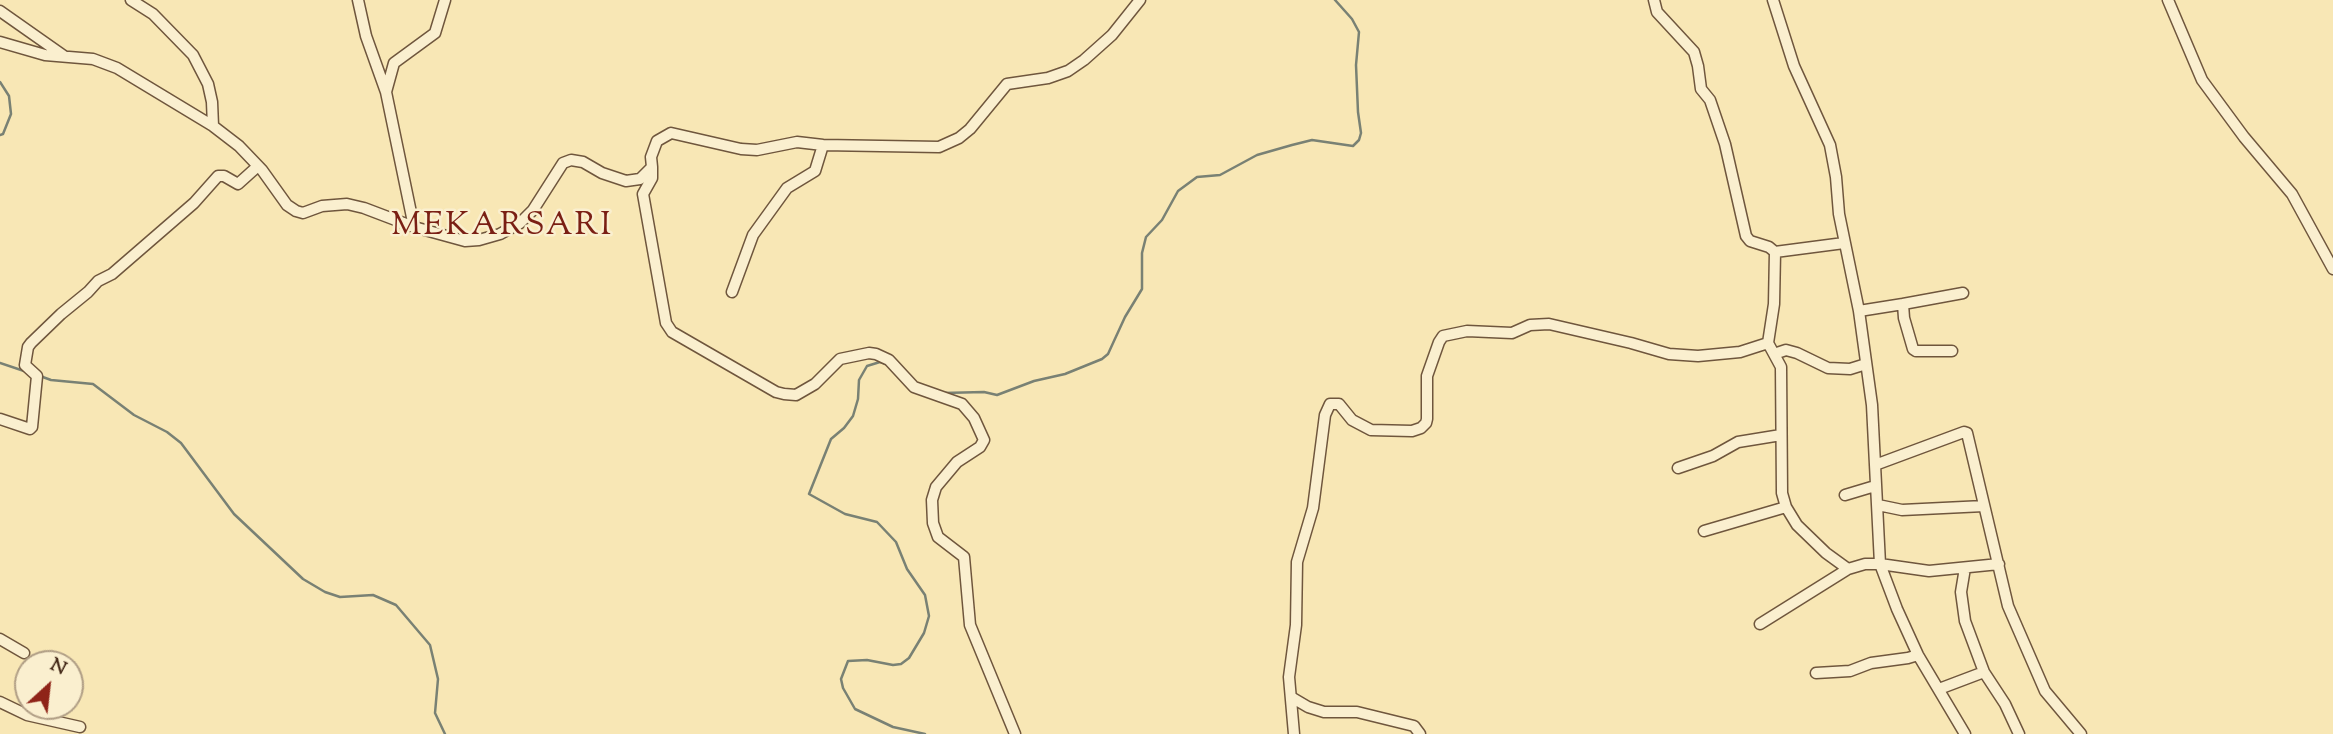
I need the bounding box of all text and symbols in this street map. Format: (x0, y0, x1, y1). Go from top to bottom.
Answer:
district label: MEKARSARI (392, 208, 612, 248)
north arrow (14, 650, 84, 720)
text: N (45, 652, 71, 683)

